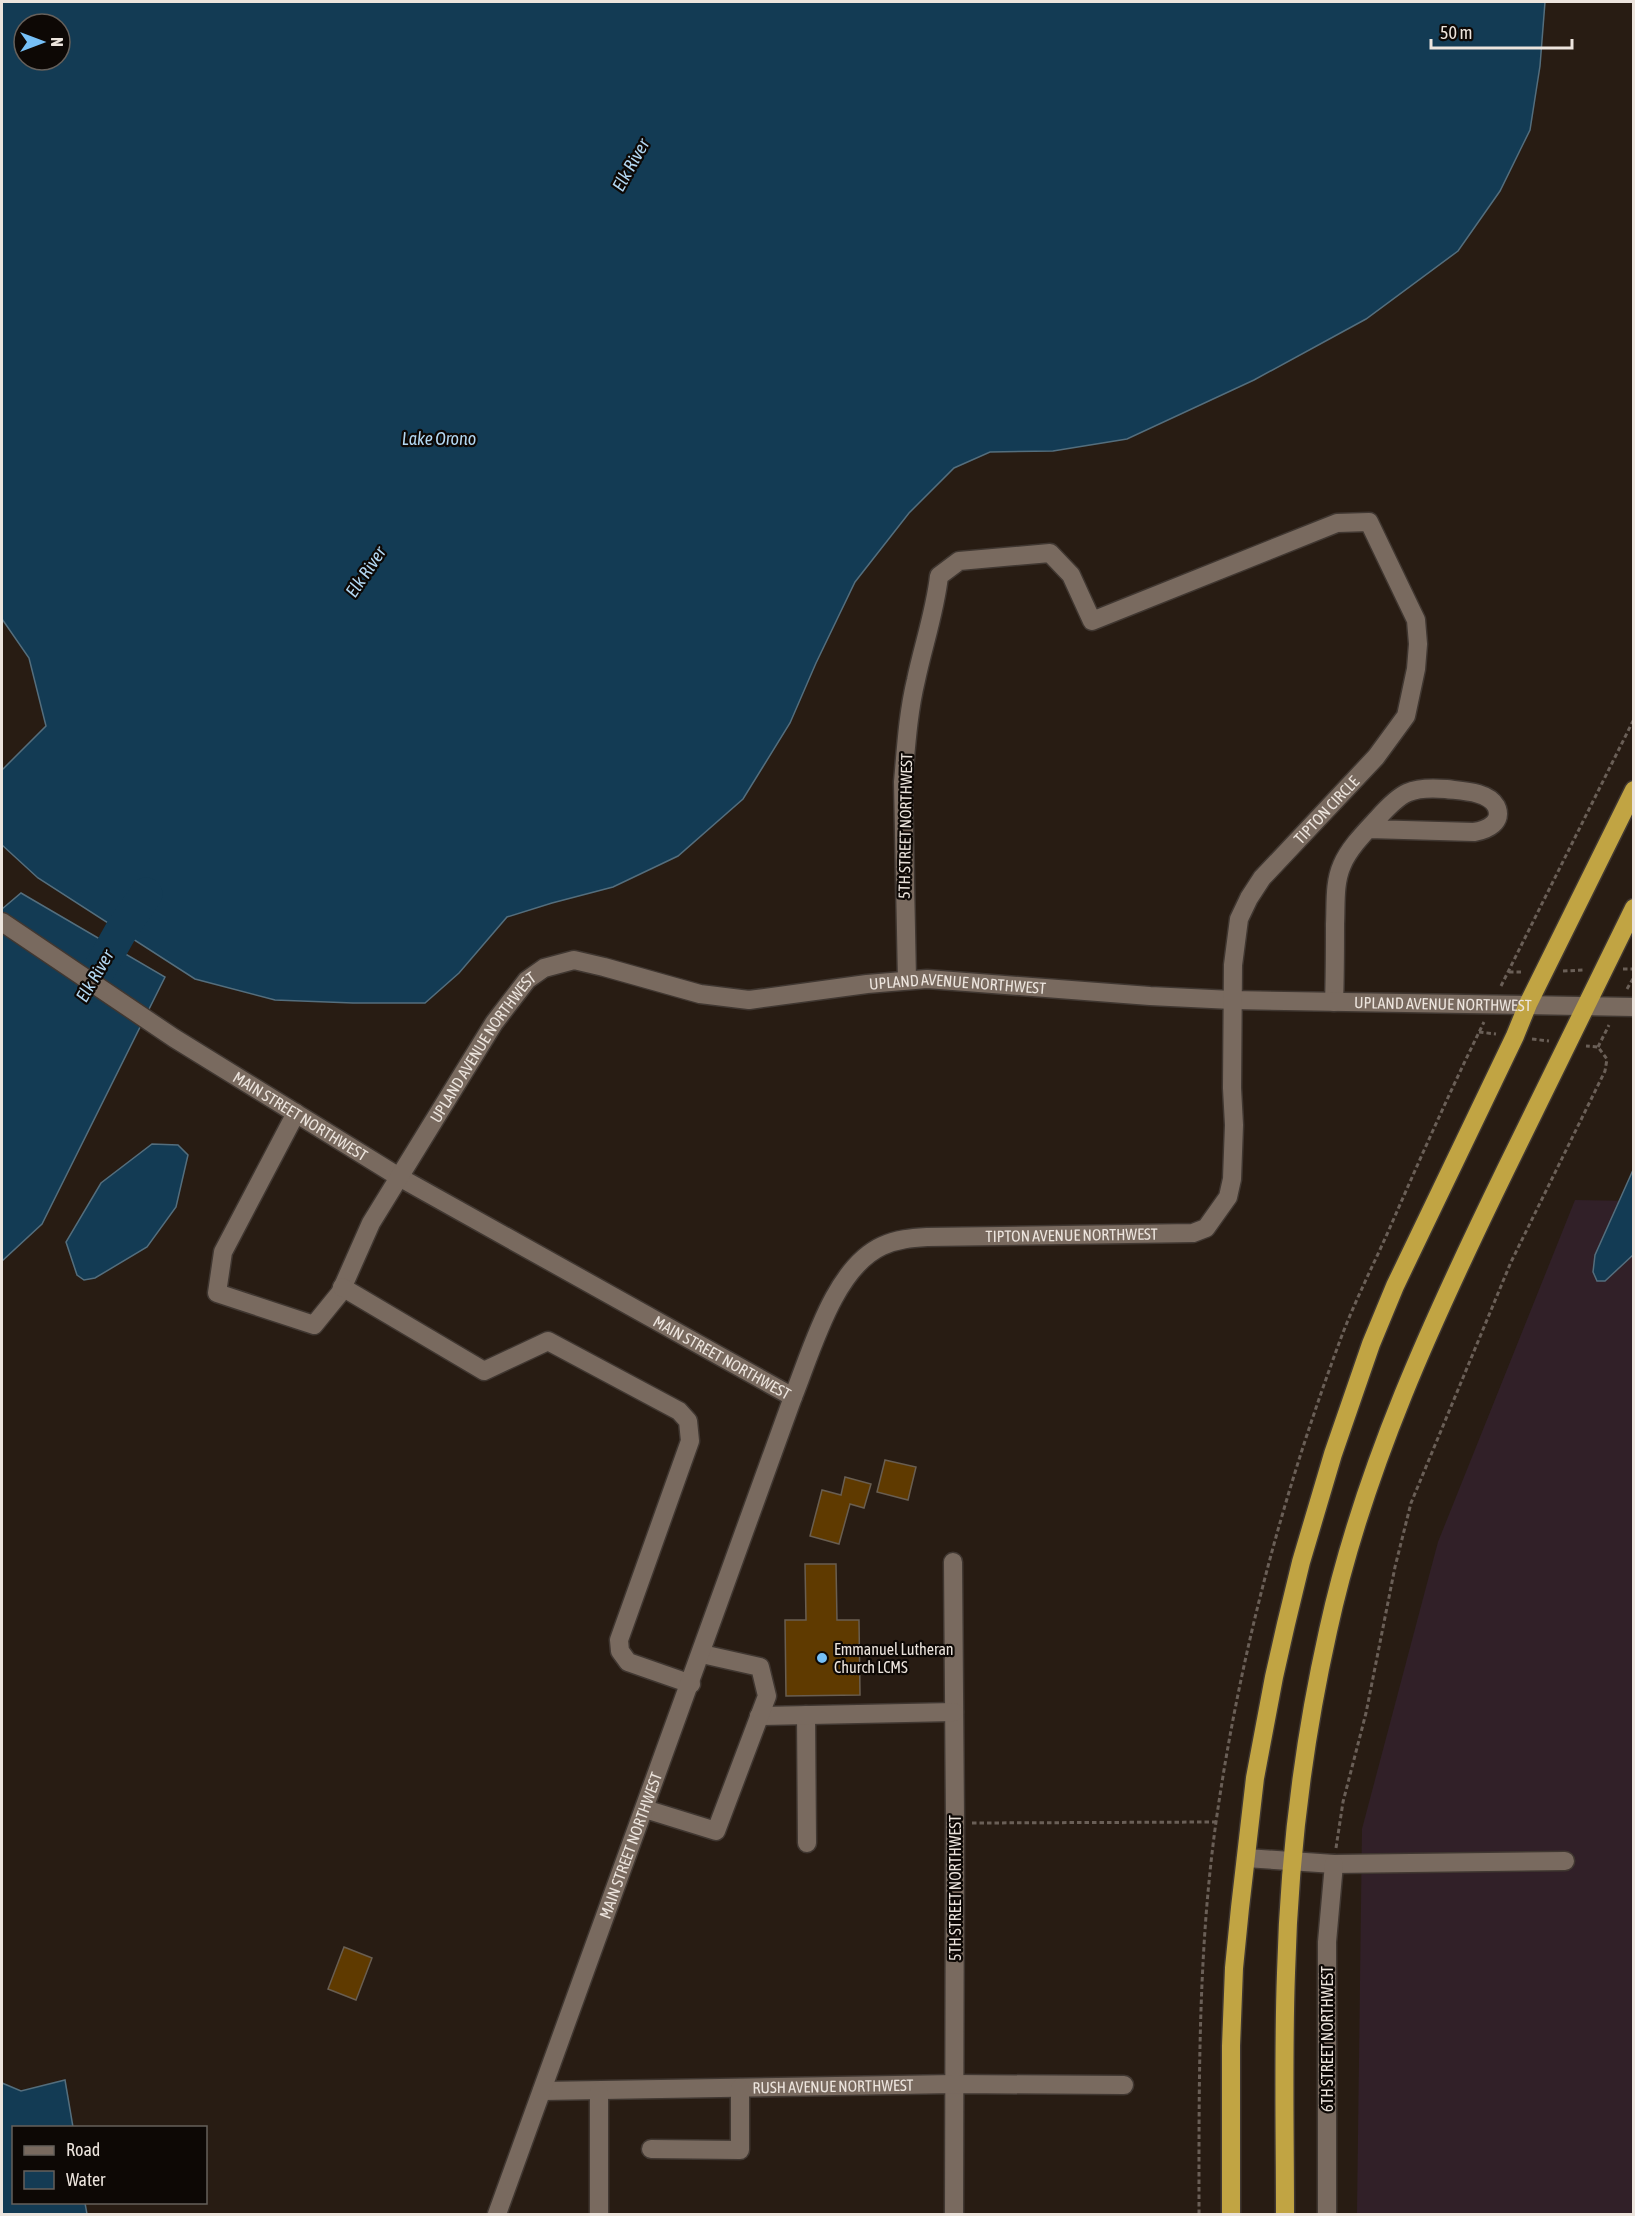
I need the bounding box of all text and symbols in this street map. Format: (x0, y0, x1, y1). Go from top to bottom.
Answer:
north arrow (12, 12, 72, 72)
scale bar (1431, 12, 1572, 50)
text: 50 m (1440, 22, 1472, 43)
text: N (48, 37, 66, 47)
water label: Elk River (608, 134, 654, 195)
water label: Lake Orono (402, 428, 476, 449)
water label: Elk River (341, 542, 391, 601)
street label: 5TH STREET NORTHWEST (895, 753, 915, 899)
street label: TIPTON CIRCLE (1290, 772, 1362, 847)
water label: Elk River (71, 945, 118, 1006)
street label: UPLAND AVENUE NORTHWEST (426, 968, 539, 1126)
street label: UPLAND AVENUE NORTHWEST (868, 970, 1047, 997)
street label: UPLAND AVENUE NORTHWEST (1354, 993, 1532, 1014)
street label: MAIN STREET NORTHWEST (230, 1068, 371, 1164)
street label: TIPTON AVENUE NORTHWEST (985, 1225, 1158, 1245)
street label: MAIN STREET NORTHWEST (650, 1312, 794, 1403)
place label: Emmanuel Lutheran Church LCMS (834, 1640, 954, 1676)
marker: Emmanuel Lutheran Church LCMS (815, 1651, 829, 1665)
street label: MAIN STREET NORTHWEST (596, 1770, 665, 1921)
street label: 5TH STREET NORTHWEST (946, 1815, 964, 1961)
street label: 6TH STREET NORTHWEST (1318, 1966, 1336, 2112)
street label: RUSH AVENUE NORTHWEST (752, 2076, 914, 2096)
legend (12, 2126, 207, 2204)
text: Road (66, 2139, 100, 2160)
text: Water (66, 2169, 106, 2190)

